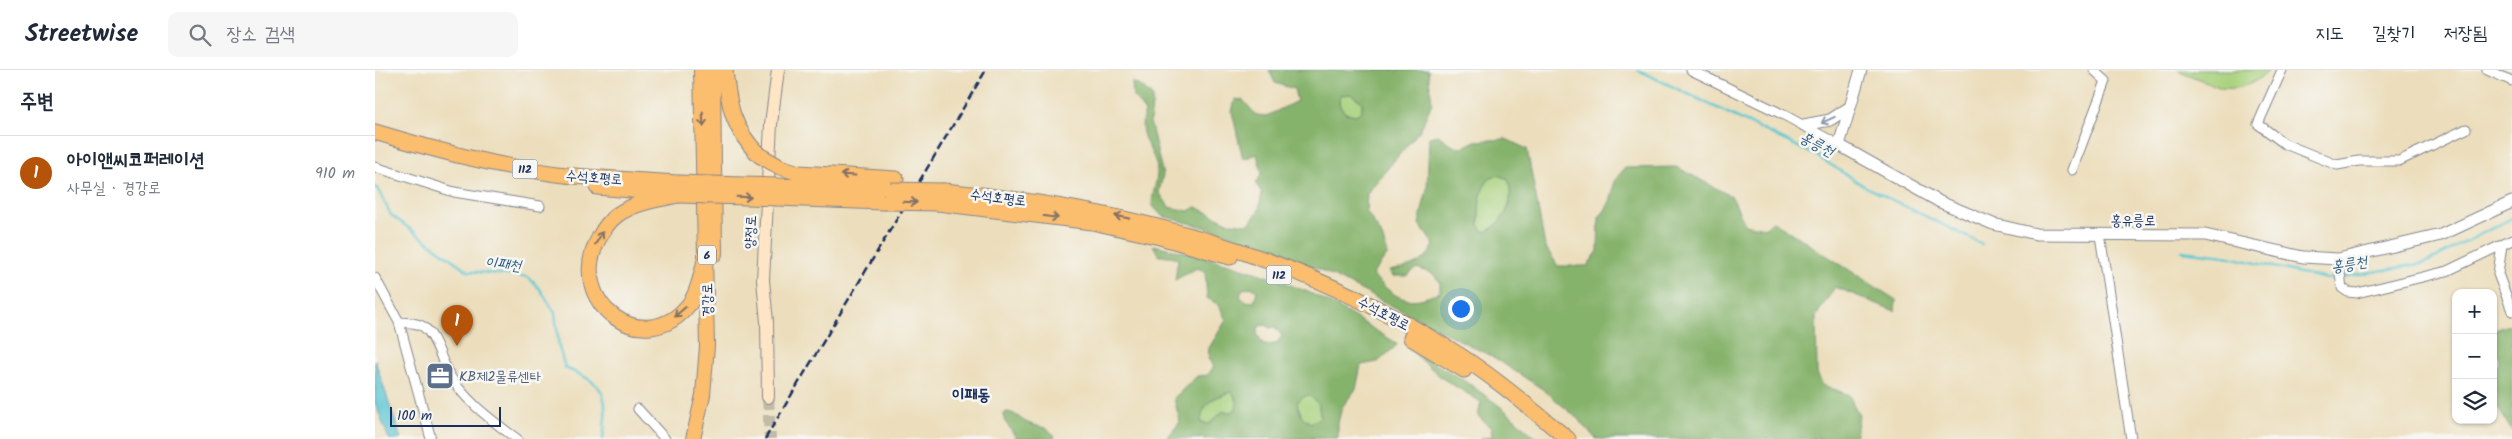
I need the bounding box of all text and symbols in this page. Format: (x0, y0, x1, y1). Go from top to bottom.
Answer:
search box (168, 12, 518, 57)
text: Streetwise (25, 15, 138, 54)
text: 장소 검색 (226, 20, 295, 50)
text: 지도 (2315, 20, 2344, 49)
text: 길찾기 (2372, 20, 2416, 49)
text: 저장됨 (2444, 20, 2487, 49)
icon: search (186, 21, 214, 49)
text: 주변 (20, 86, 54, 119)
one-way arrow (698, 110, 707, 126)
one-way arrow (1821, 115, 1836, 125)
water label: 홍릉천 (1795, 126, 1840, 165)
text: 아이앤씨코퍼레이션 (67, 146, 205, 176)
road number: 112 (513, 160, 537, 178)
text: 1 (34, 161, 38, 186)
text: 910 m (315, 161, 355, 186)
street label: 수석호평로 (565, 165, 623, 191)
one-way arrow (840, 171, 856, 180)
text: 사무실 · 경강로 (67, 176, 161, 201)
street label: 수석호평로 (969, 184, 1027, 212)
one-way arrow (736, 193, 752, 202)
one-way arrow (902, 198, 918, 207)
street label: 홍유릉로 (2110, 210, 2156, 232)
one-way arrow (1043, 212, 1059, 222)
one-way arrow (1114, 212, 1130, 221)
street label: 양정로 (739, 215, 763, 250)
one-way arrow (595, 231, 605, 245)
road number: 6 (698, 246, 716, 264)
water label: 홍릉천 (2329, 250, 2371, 280)
water label: 이패천 (484, 251, 524, 279)
road number: 112 (1267, 266, 1291, 284)
street label: 경강로 (697, 283, 719, 317)
map controls (2452, 289, 2497, 424)
button: + (2452, 289, 2497, 334)
street label: 수석호평로 (1353, 291, 1414, 337)
your location (1448, 296, 1474, 322)
pin: 1 (441, 305, 473, 346)
one-way arrow (674, 306, 687, 318)
button: − (2452, 334, 2497, 379)
office icon: KB제2물류센타 (425, 361, 455, 391)
place label: KB제2물류센타 (459, 366, 541, 388)
button: layers (2452, 379, 2497, 424)
district label: 이패동 (952, 383, 990, 408)
scale bar (390, 404, 501, 427)
text: 100 m (397, 405, 432, 427)

